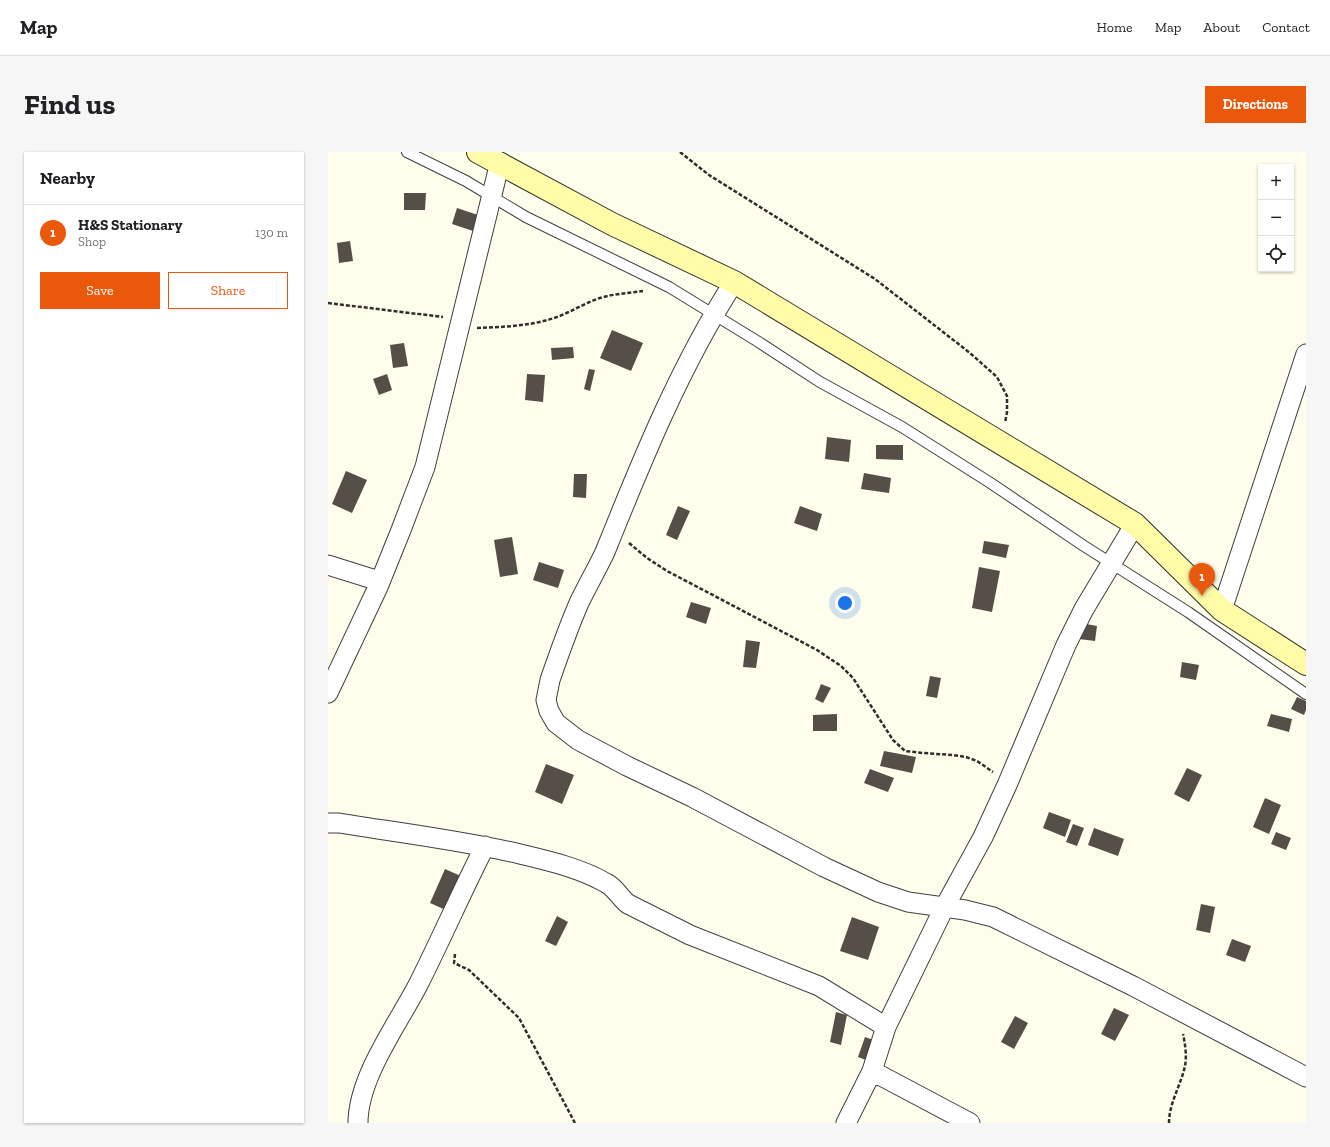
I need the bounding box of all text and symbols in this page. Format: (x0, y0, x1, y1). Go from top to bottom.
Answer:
text: Map (20, 16, 57, 39)
text: Home (1097, 19, 1133, 36)
text: Map (1155, 19, 1181, 36)
text: About (1203, 19, 1240, 36)
text: Contact (1262, 19, 1310, 36)
button: Directions (1205, 86, 1306, 123)
text: Find us (24, 88, 115, 121)
map controls (1258, 164, 1294, 272)
button: + (1258, 164, 1294, 200)
text: Nearby (40, 168, 95, 188)
button: − (1258, 200, 1294, 236)
text: H&S Stationary (78, 216, 182, 234)
text: 1 (50, 225, 56, 240)
text: 130 m (255, 225, 288, 240)
text: Shop (78, 234, 106, 249)
button: locate (1258, 236, 1294, 272)
button: Save (40, 272, 160, 309)
button: Share (168, 272, 288, 309)
pin: 1 (1189, 563, 1215, 596)
your location (835, 593, 855, 613)

